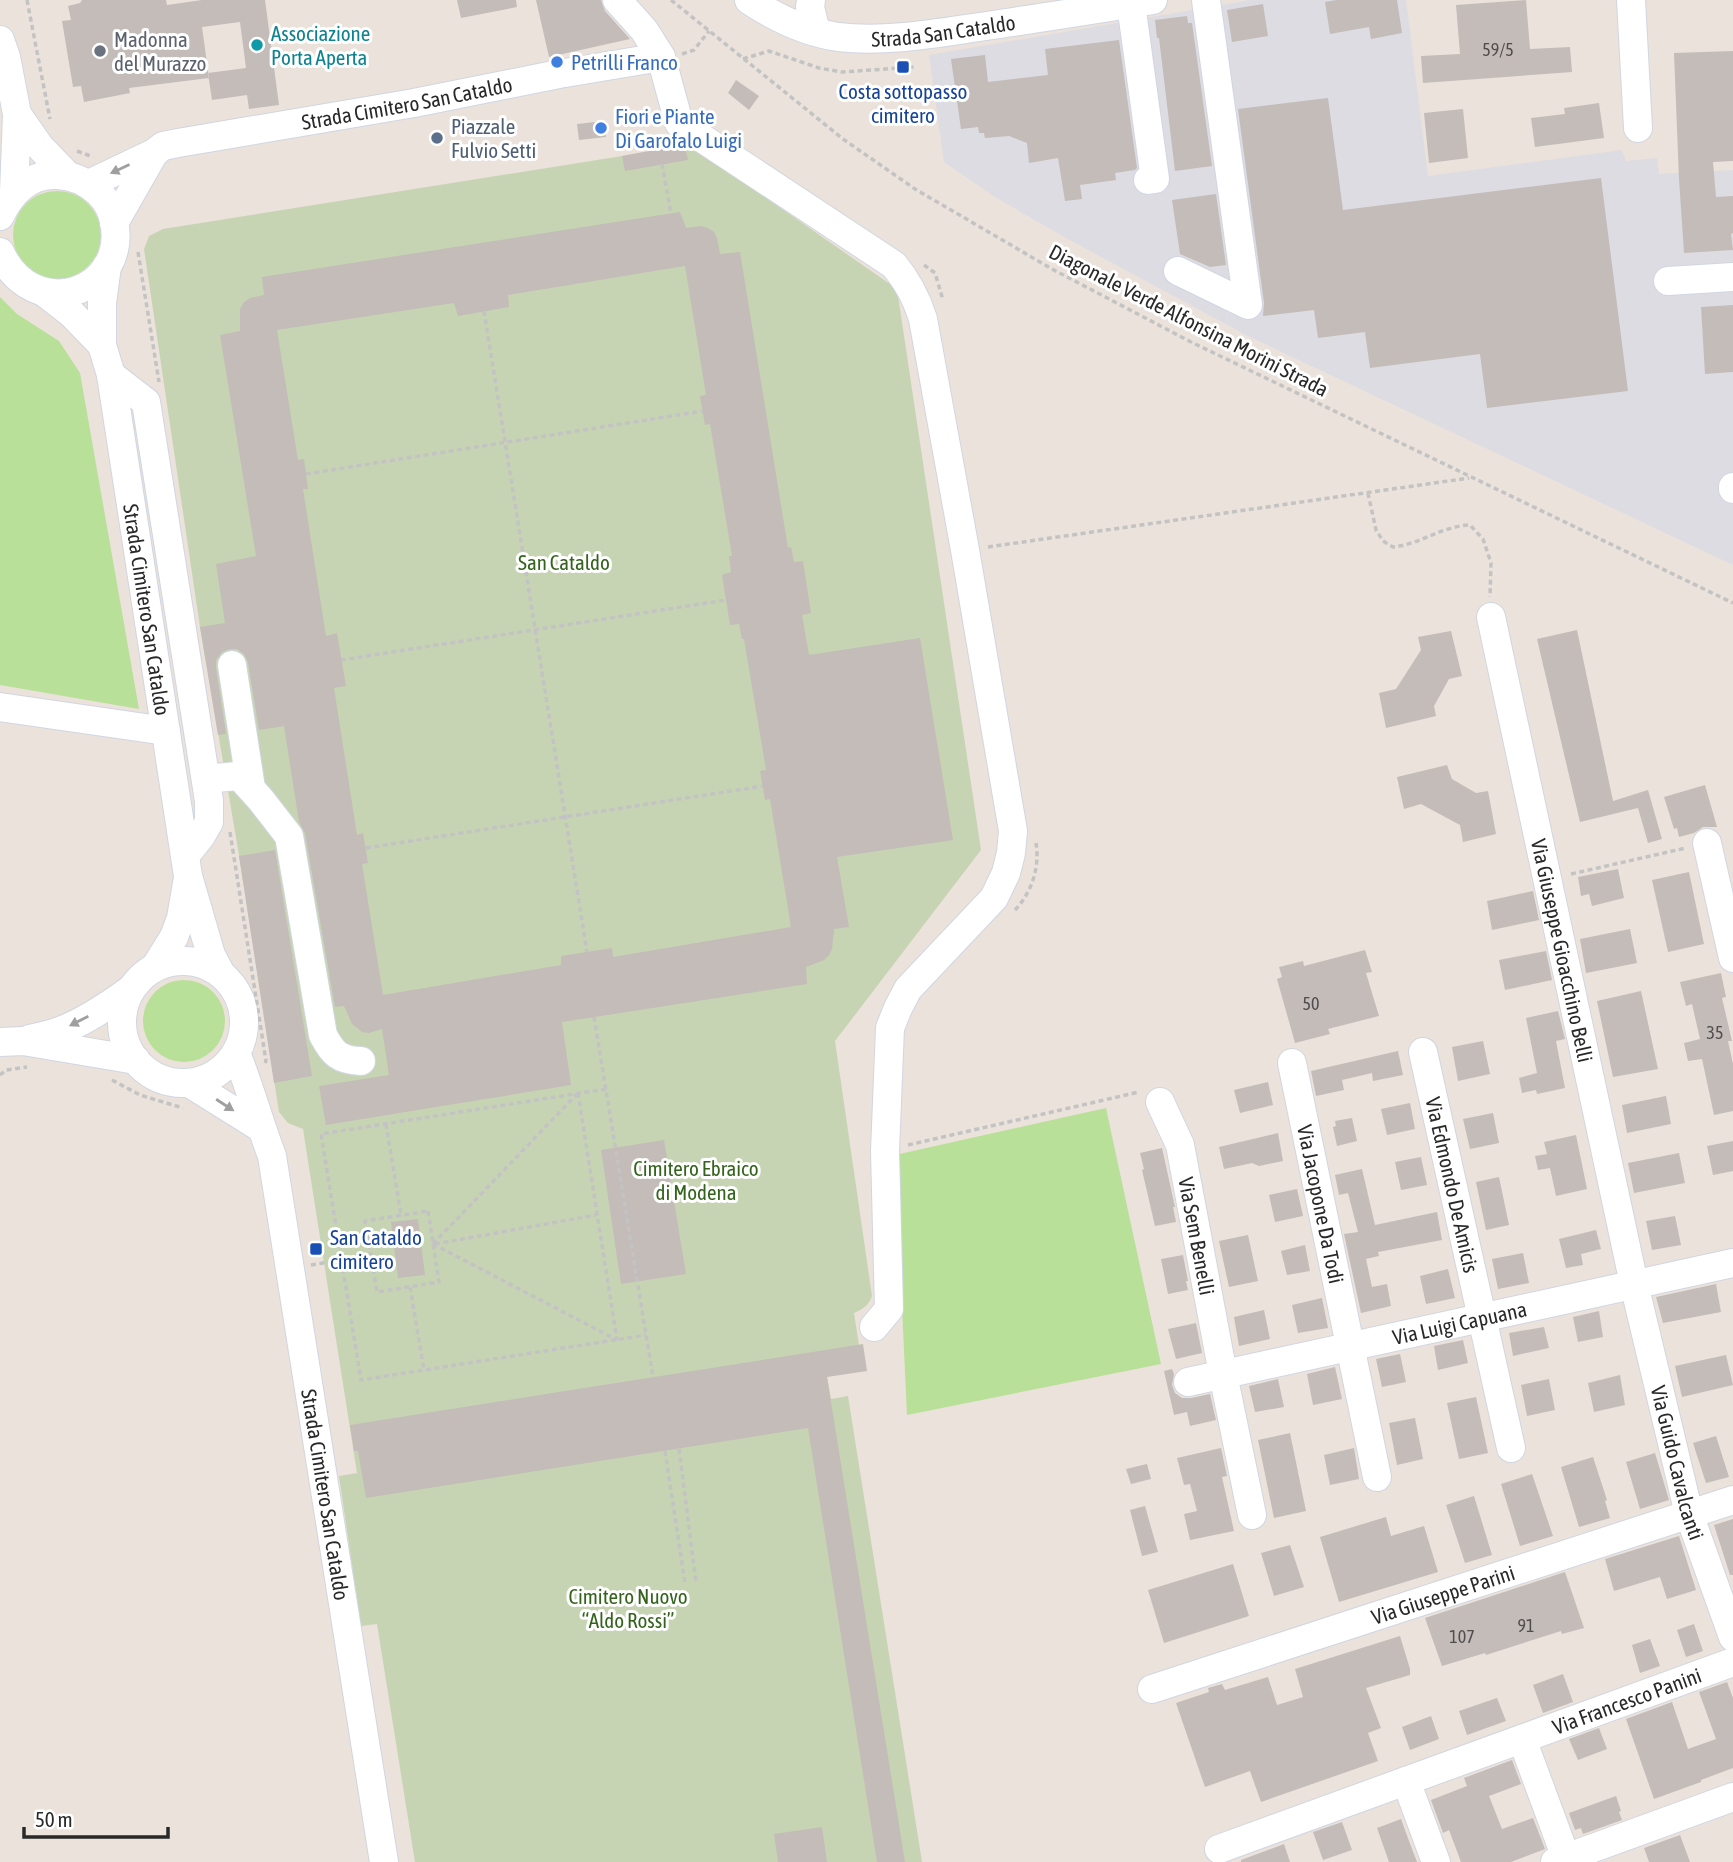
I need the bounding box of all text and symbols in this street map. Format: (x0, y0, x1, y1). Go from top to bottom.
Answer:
street label: Strada San Cataldo (871, 10, 1017, 51)
place label: Associazione Porta Aperta (271, 21, 370, 69)
place label: Madonna del Murazzo (114, 27, 206, 75)
marker: Associazione Porta Aperta (249, 37, 265, 53)
house number: 59/5 (1482, 39, 1514, 60)
marker: Madonna del Murazzo (92, 43, 108, 59)
place label: Petrilli Franco (571, 50, 678, 74)
marker: Petrilli Franco (549, 54, 565, 70)
marker: Costa sottopasso cimitero (895, 59, 911, 75)
street label: Strada Cimitero San Cataldo (300, 72, 514, 134)
place label: Costa sottopasso cimitero (839, 79, 967, 127)
place label: Fiori e Piante Di Garofalo Luigi (615, 104, 742, 152)
place label: Piazzale Fulvio Setti (451, 114, 536, 162)
marker: Fiori e Piante Di Garofalo Luigi (593, 120, 609, 136)
marker: Piazzale Fulvio Setti (429, 130, 445, 146)
one-way arrow (110, 163, 130, 175)
street label: Diagonale Verde Alfonsina Morini Strada (1045, 239, 1333, 401)
street label: Strada Cimitero San Cataldo (119, 502, 175, 717)
park label: San Cataldo (518, 550, 610, 574)
street label: Via Giuseppe Gioacchino Belli (1527, 836, 1598, 1064)
house number: 50 (1303, 993, 1319, 1014)
one-way arrow (69, 1015, 89, 1027)
house number: 35 (1707, 1022, 1723, 1043)
street label: Via Edmondo De Amicis (1421, 1095, 1484, 1275)
one-way arrow (216, 1098, 235, 1111)
street label: Via Jacopone Da Todi (1293, 1123, 1349, 1286)
park label: Cimitero Ebraico di Modena (633, 1156, 759, 1204)
street label: Via Sem Benelli (1174, 1175, 1220, 1297)
place label: San Cataldo cimitero (330, 1225, 422, 1273)
marker: San Cataldo cimitero (308, 1241, 324, 1257)
street label: Via Luigi Capuana (1390, 1296, 1529, 1349)
street label: Via Guido Cavalcanti (1647, 1383, 1709, 1543)
street label: Strada Cimitero San Cataldo (297, 1387, 354, 1602)
street label: Via Giuseppe Parini (1368, 1560, 1518, 1629)
park label: Cimitero Nuovo “Aldo Rossi” (568, 1584, 688, 1632)
house number: 91 (1518, 1615, 1534, 1636)
house number: 107 (1449, 1626, 1475, 1647)
street label: Via Francesco Panini (1549, 1663, 1705, 1739)
scale bar (24, 1796, 168, 1840)
text: 50 m (35, 1807, 73, 1831)

